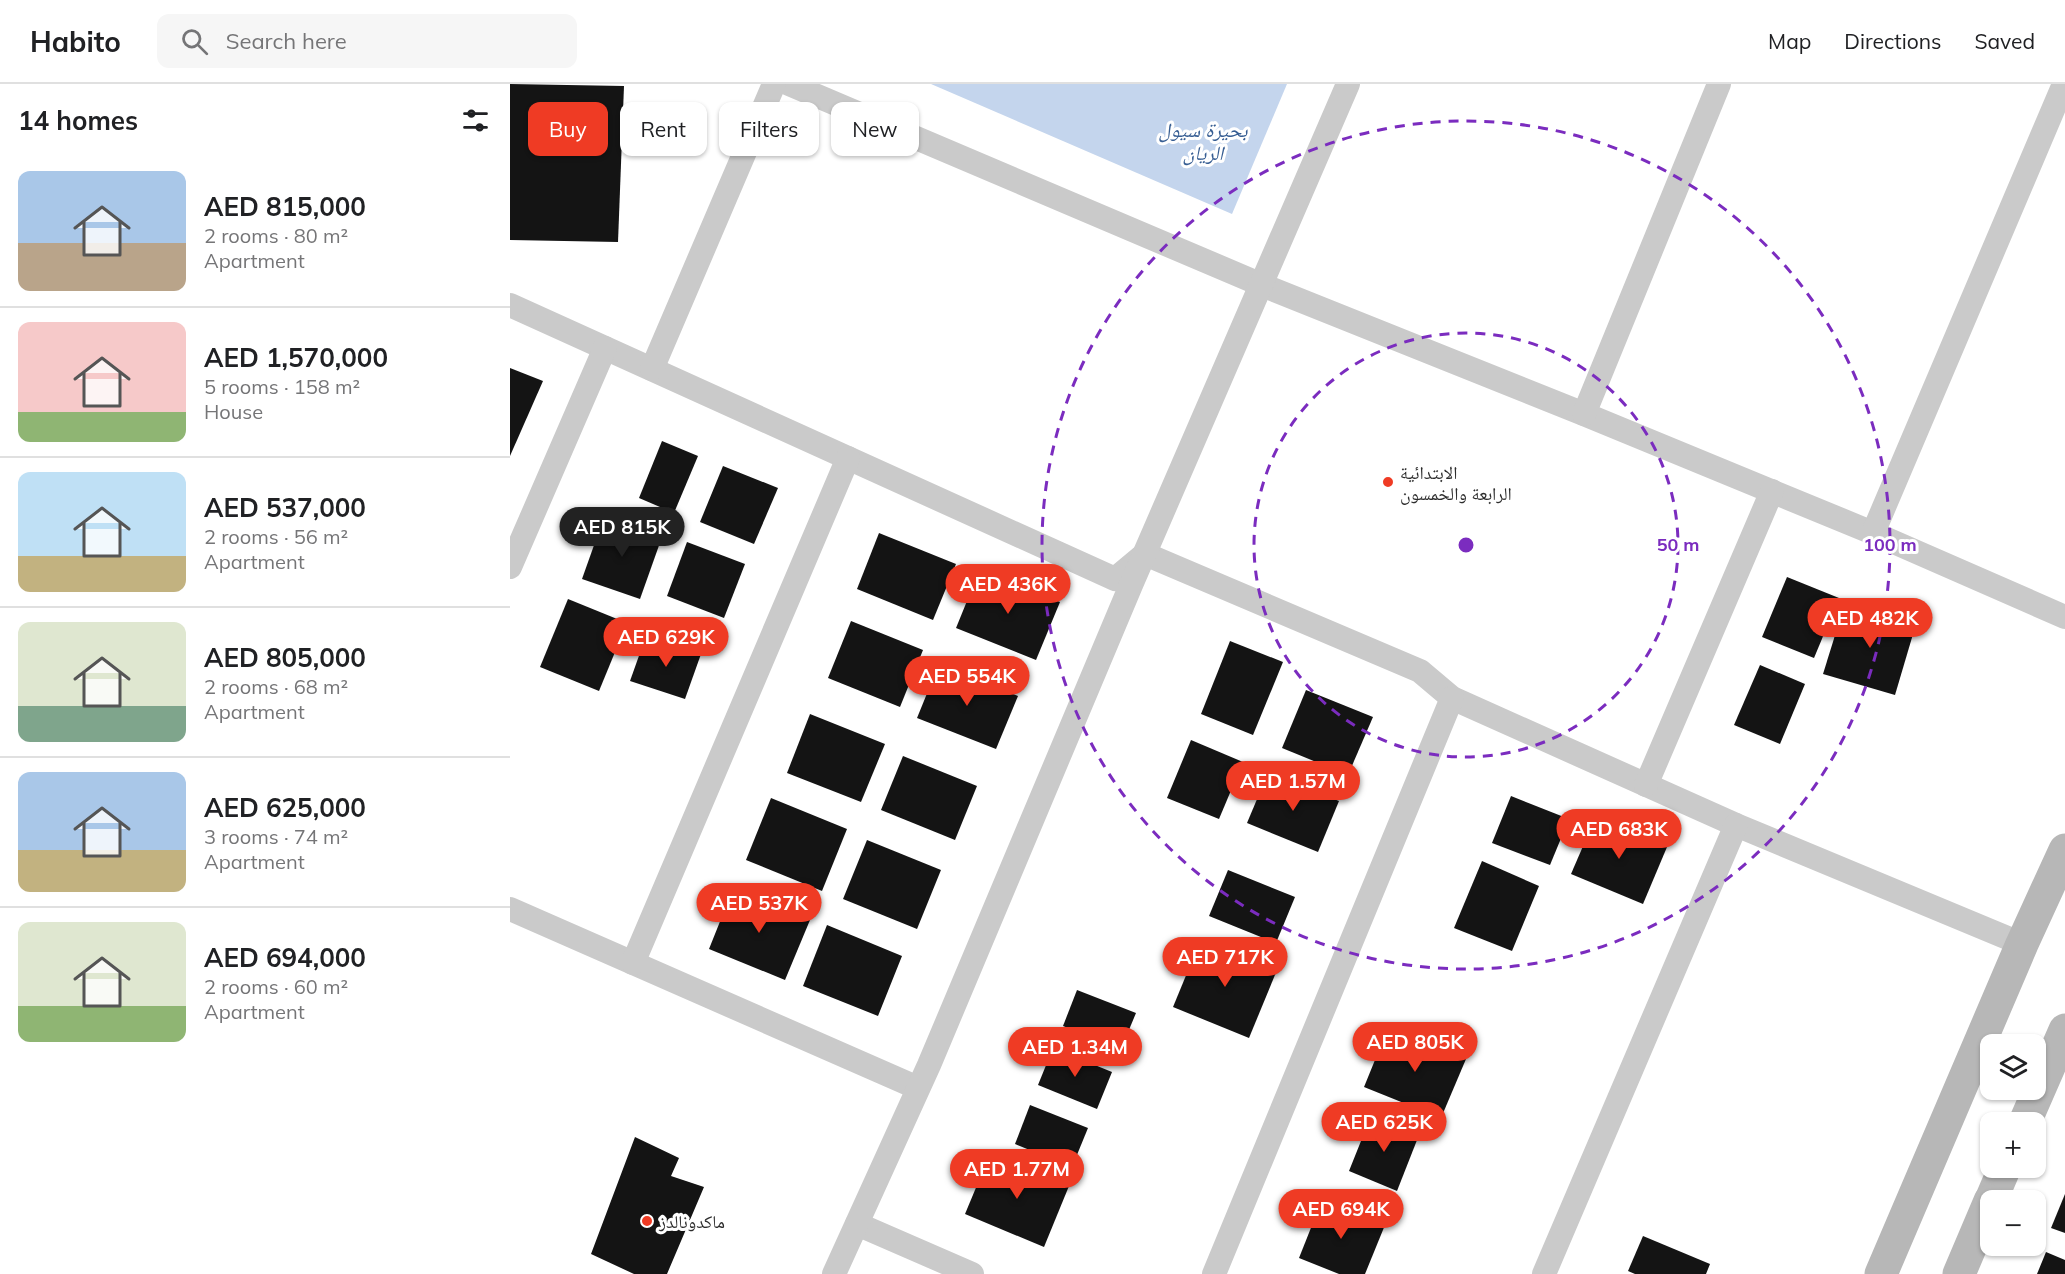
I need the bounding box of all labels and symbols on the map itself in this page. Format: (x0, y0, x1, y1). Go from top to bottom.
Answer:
water label: بحيرة سيول الريان (1158, 117, 1248, 166)
place label: الابتدائية الرابعة والخمسون (1400, 461, 1512, 505)
marker: الابتدائية الرابعة والخمسون (1381, 475, 1395, 489)
pin: AED 815K (560, 507, 684, 558)
text: 50 m (1657, 533, 1699, 556)
text: 100 m (1863, 533, 1917, 556)
centre of rings (1456, 535, 1476, 555)
pin: AED 436K (946, 564, 1070, 615)
pin: AED 482K (1808, 598, 1932, 649)
pin: AED 629K (604, 617, 728, 668)
pin: AED 554K (905, 656, 1029, 707)
pin: AED 1.57M (1224, 761, 1362, 812)
pin: AED 683K (1557, 809, 1681, 860)
pin: AED 537K (697, 883, 821, 934)
pin: AED 717K (1163, 937, 1287, 988)
pin: AED 805K (1353, 1022, 1477, 1073)
pin: AED 1.34M (1006, 1027, 1144, 1078)
pin: AED 625K (1322, 1102, 1446, 1153)
pin: AED 1.77M (948, 1149, 1086, 1200)
pin: AED 694K (1279, 1189, 1403, 1240)
place label: ماكدونالدز (658, 1210, 725, 1233)
marker: ماكدونالدز (640, 1214, 654, 1228)

